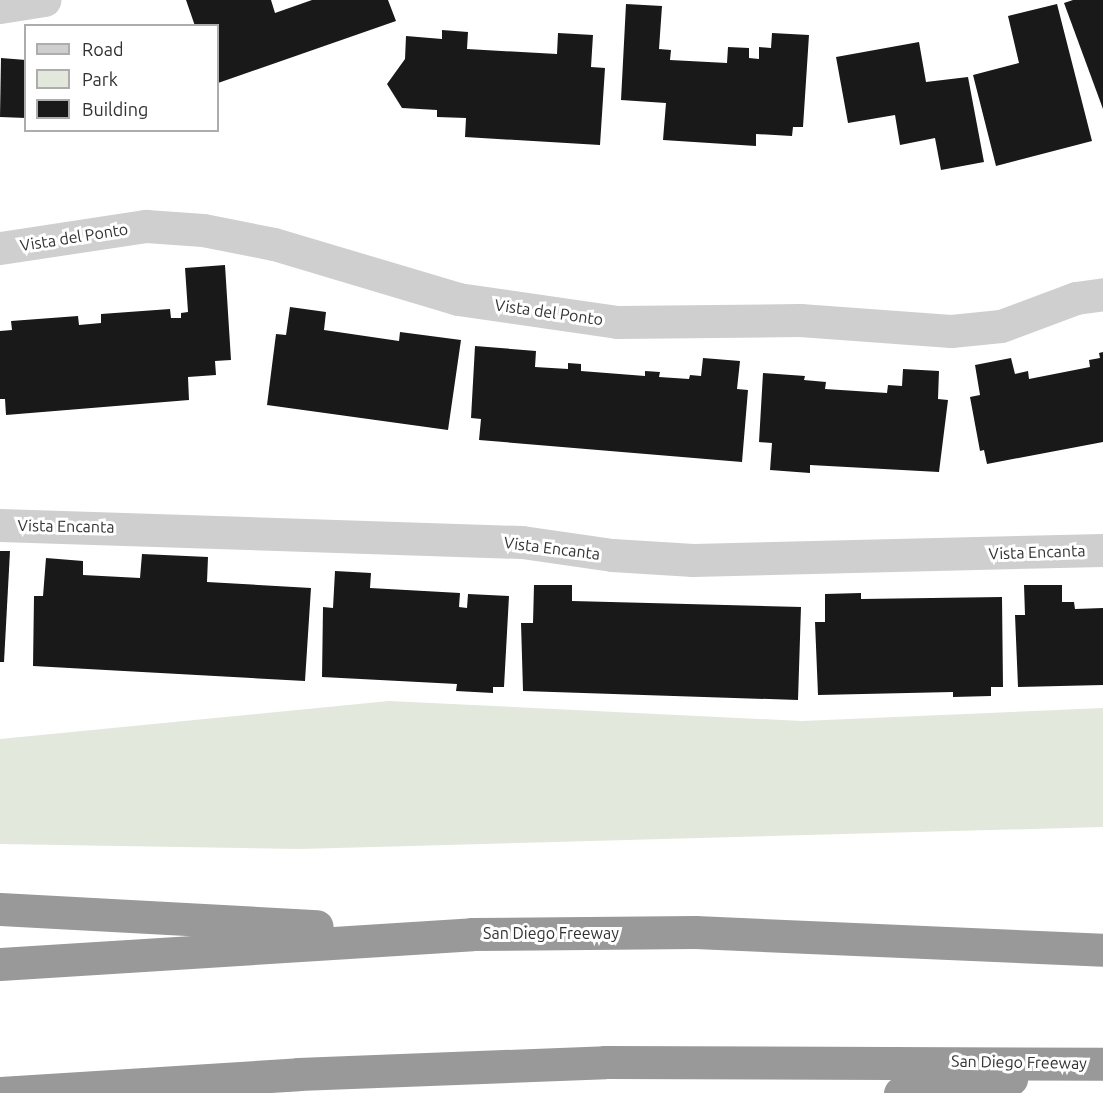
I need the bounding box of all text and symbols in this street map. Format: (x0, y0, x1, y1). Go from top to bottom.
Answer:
legend (24, 24, 219, 132)
text: Road (82, 39, 124, 59)
text: Park (82, 69, 118, 89)
text: Building (82, 99, 148, 119)
street label: Vista del Ponto (19, 219, 129, 255)
street label: Vista del Ponto (494, 295, 604, 329)
street label: Vista Encanta (17, 516, 115, 536)
street label: Vista Encanta (503, 533, 601, 563)
street label: Vista Encanta (988, 541, 1086, 563)
street label: San Diego Freeway (483, 923, 619, 943)
street label: San Diego Freeway (951, 1051, 1087, 1073)

